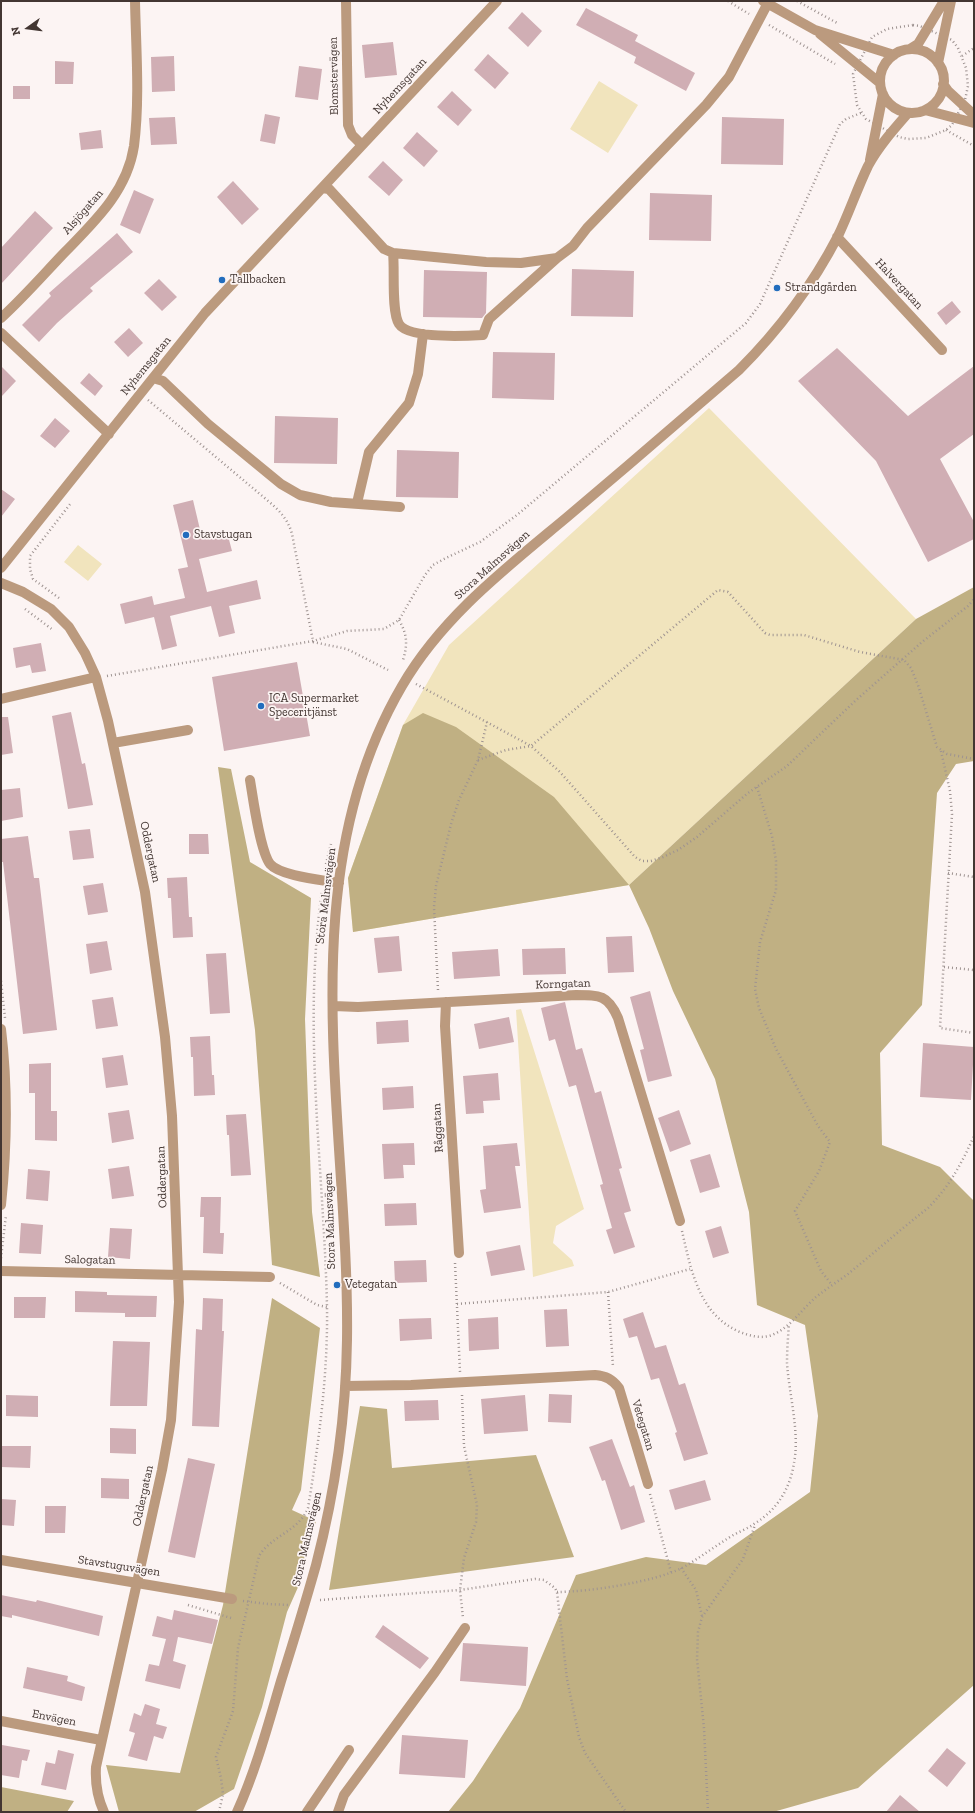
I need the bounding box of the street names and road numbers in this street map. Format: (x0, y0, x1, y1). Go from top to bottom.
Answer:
street label: Blomstervägen (326, 37, 342, 115)
street label: Nyhemsgatan (370, 55, 430, 117)
street label: Alsjögatan (60, 187, 106, 237)
street label: Halvergatan (872, 256, 926, 312)
street label: Nyhemsgatan (118, 334, 174, 398)
street label: Stora Malmsvägen (451, 527, 533, 603)
street label: Oddergatan (137, 820, 163, 884)
street label: Stora Malmsvägen (313, 847, 339, 945)
street label: Korngatan (535, 976, 591, 992)
street label: Råggatan (430, 1103, 446, 1153)
street label: Oddergatan (154, 1146, 170, 1208)
street label: Stora Malmsvägen (321, 1172, 339, 1270)
street label: Salogatan (64, 1252, 116, 1268)
street label: Vetegatan (628, 1398, 658, 1452)
street label: Oddergatan (130, 1464, 156, 1528)
street label: Stora Malmsvägen (289, 1490, 325, 1588)
street label: Stavstuguvägen (77, 1552, 161, 1580)
street label: Envägen (31, 1707, 77, 1729)

